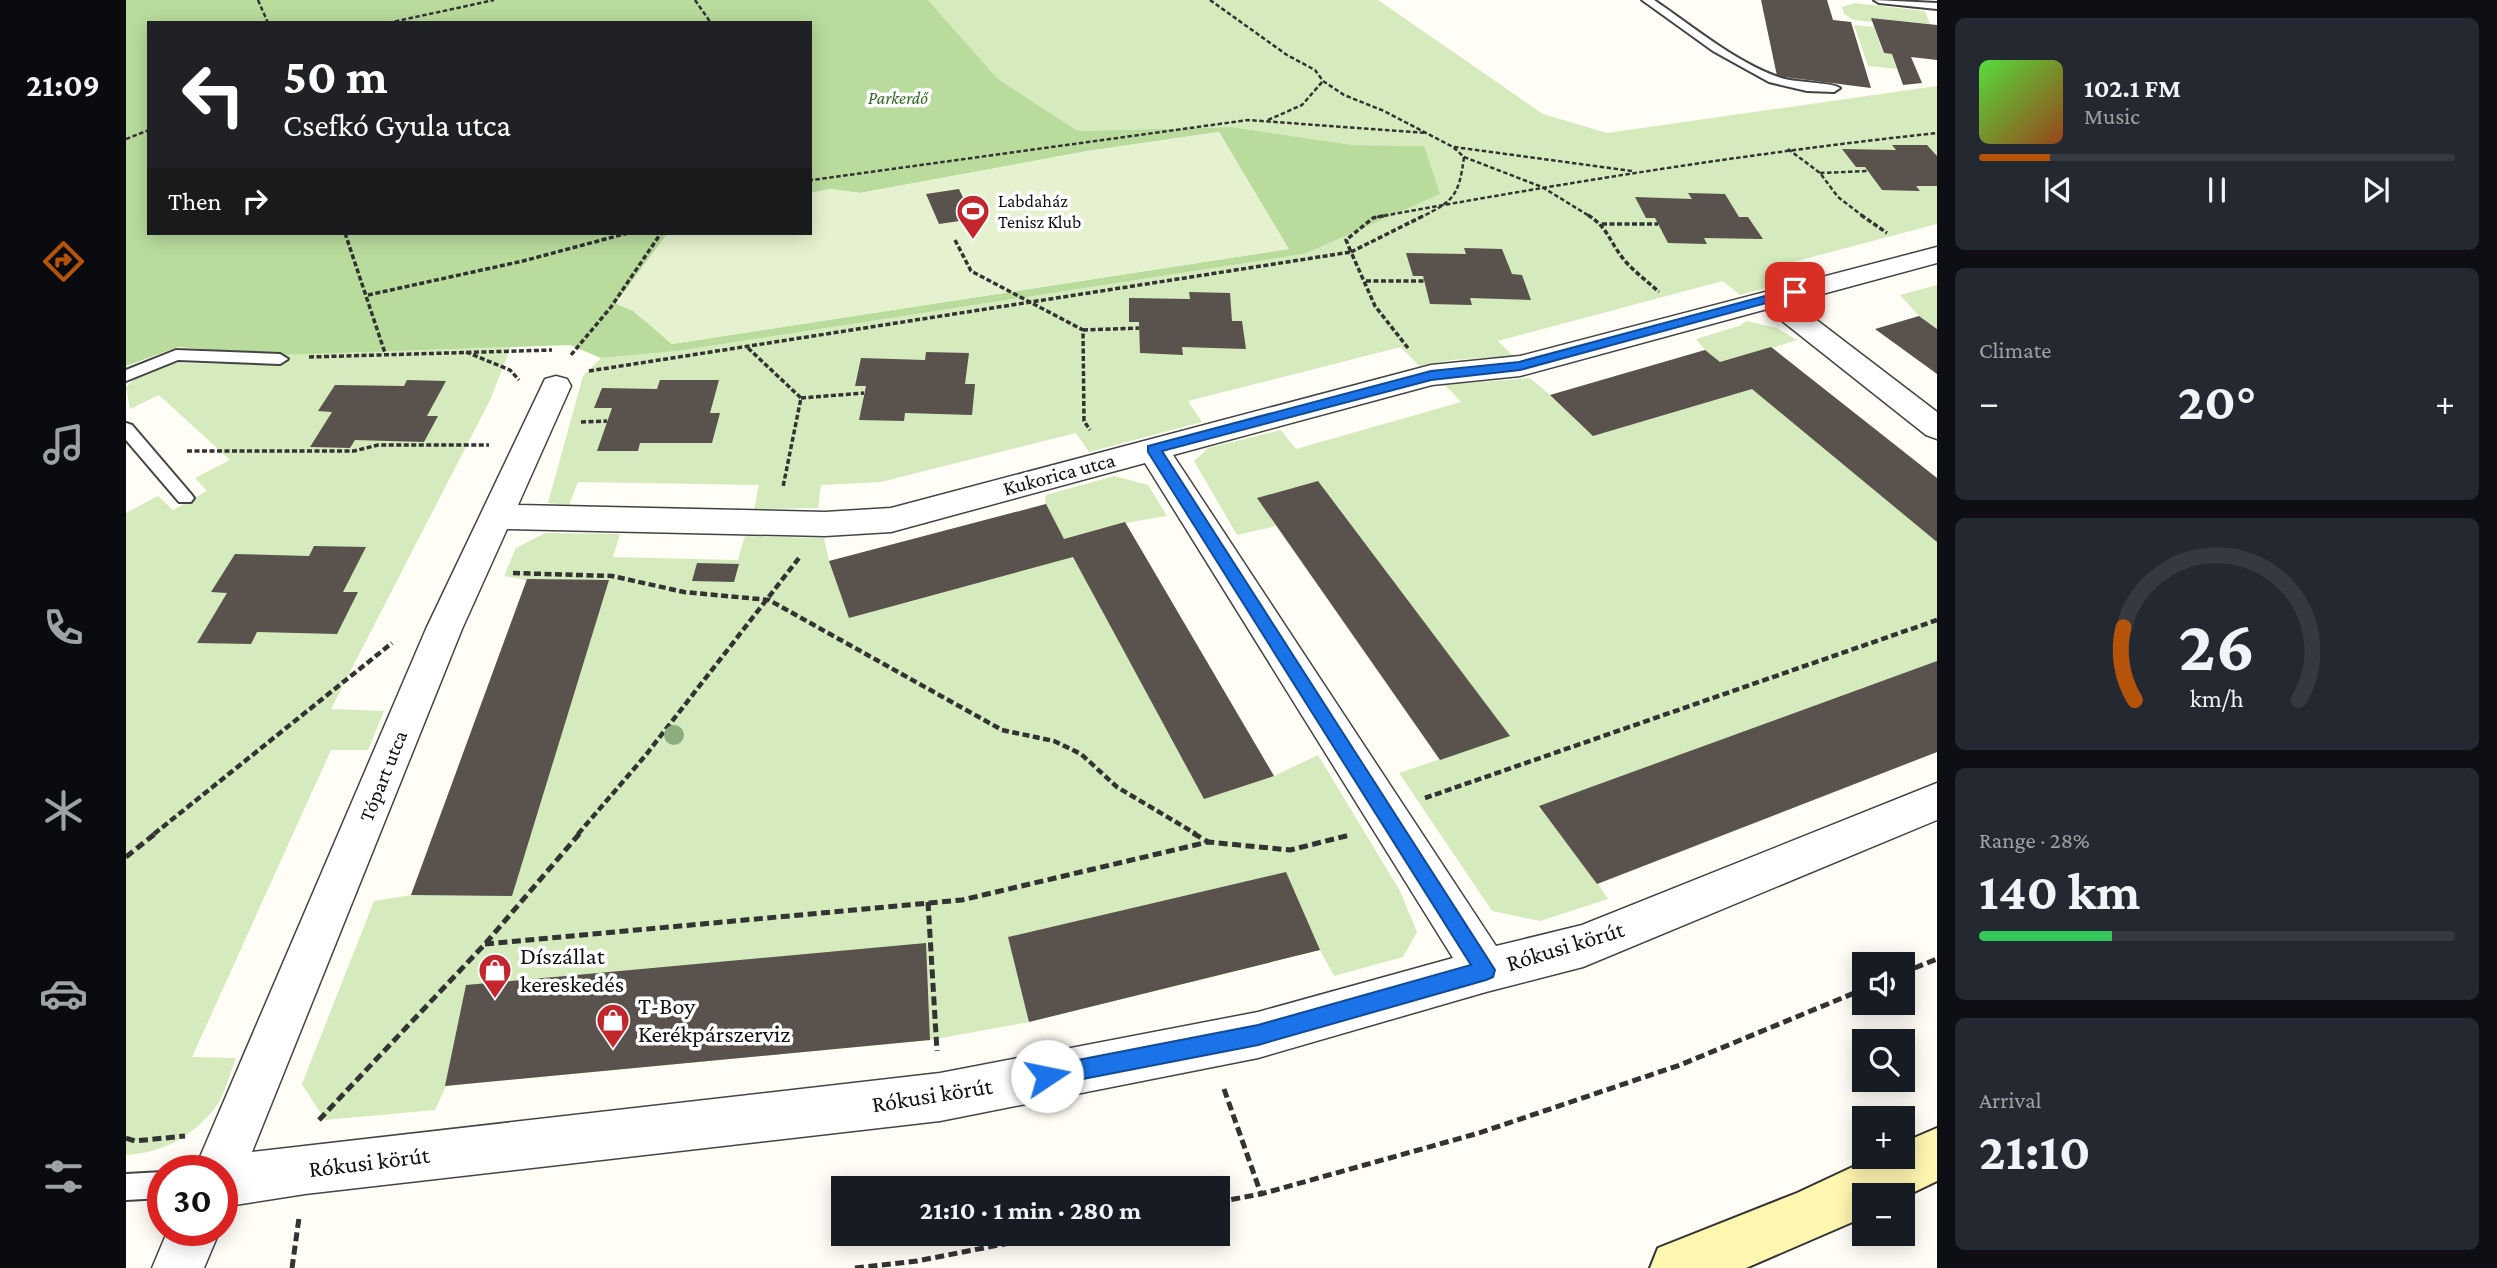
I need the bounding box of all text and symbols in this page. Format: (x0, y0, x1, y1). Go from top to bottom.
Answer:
icon: left (168, 49, 259, 140)
text: 50 m (283, 49, 388, 104)
text: 21:09 (26, 67, 100, 103)
text: 102.1 FM (2084, 74, 2181, 103)
park label: Parkerdő (868, 88, 929, 108)
text: Music (2084, 103, 2140, 129)
text: Csefkó Gyula utca (283, 107, 511, 143)
icon: previous (2039, 171, 2077, 209)
icon: pause (2198, 171, 2236, 209)
icon: next (2357, 171, 2395, 209)
icon: right (236, 182, 274, 220)
text: Then (168, 187, 222, 216)
place label: Labdaház Tenisz Klub (998, 191, 1081, 232)
sports icon: Labdaház Tenisz Klub (954, 192, 992, 241)
icon: directions (39, 237, 88, 286)
pin (1765, 262, 1825, 322)
icon: arrive (1776, 273, 1814, 311)
text: Climate (1979, 337, 2051, 363)
text: 20° (2178, 372, 2256, 430)
text: − (1979, 381, 1999, 423)
text: + (2435, 381, 2455, 423)
icon: music (39, 420, 88, 469)
street label: Kukorica utca (1000, 447, 1118, 500)
icon: phone (39, 603, 88, 652)
text: 26 (2179, 605, 2255, 686)
text: km/h (2190, 685, 2244, 712)
street label: Tópart utca (354, 727, 412, 825)
icon: climate (39, 786, 88, 835)
text: Range · 28% (1979, 827, 2090, 853)
text: 140 km (1979, 862, 2140, 920)
street label: Rókusi körút (1503, 915, 1628, 976)
place label: Díszállat kereskedés (520, 942, 624, 997)
shop icon: Díszállat kereskedés (476, 951, 514, 1000)
map controls (1852, 952, 1915, 1246)
button: sound (1852, 952, 1915, 1015)
icon: car (39, 969, 88, 1018)
place label: T-Boy Kerékpárszerviz (638, 992, 790, 1047)
shop icon: T-Boy Kerékpárszerviz (594, 1001, 632, 1050)
button: search (1852, 1029, 1915, 1092)
position arrow (1010, 1039, 1084, 1113)
street label: Rókusi körút (870, 1071, 995, 1117)
text: Arrival (1979, 1087, 2042, 1113)
button: + (1852, 1106, 1915, 1169)
text: 21:10 (1979, 1122, 2090, 1180)
street label: Rókusi körút (307, 1141, 432, 1182)
icon: filters (39, 1152, 88, 1201)
speed limit sign: 30 (147, 1155, 238, 1246)
button: − (1852, 1183, 1915, 1246)
text: 21:10 · 1 min · 280 m (920, 1196, 1141, 1225)

